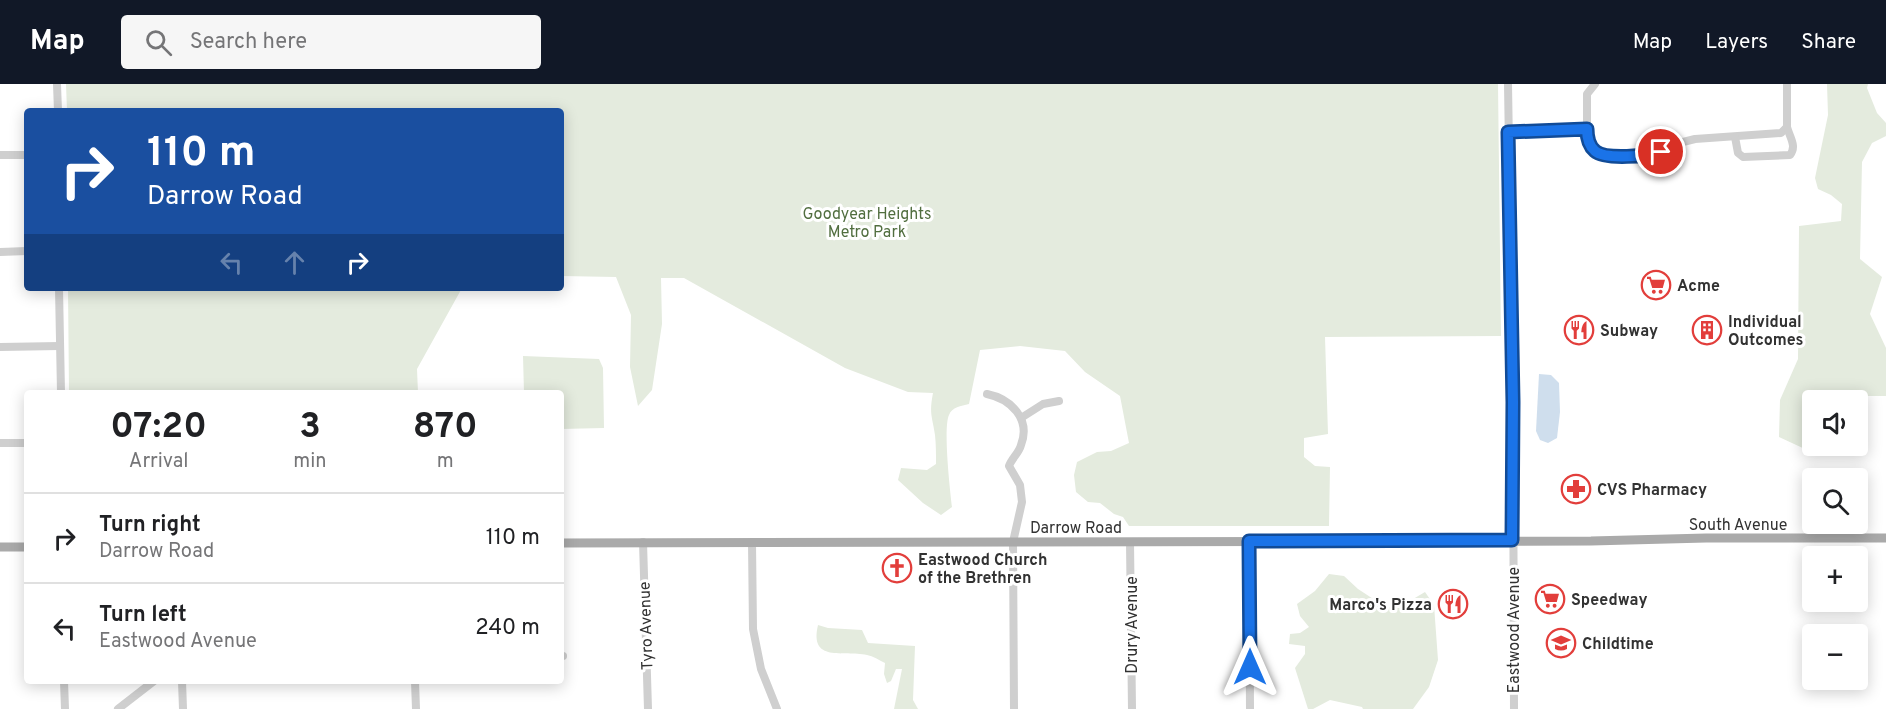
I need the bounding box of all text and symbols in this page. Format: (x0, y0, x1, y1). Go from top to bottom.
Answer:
search box (121, 15, 541, 69)
text: Map (30, 24, 85, 60)
icon: search (142, 26, 175, 59)
text: Search here (190, 29, 307, 56)
text: Map (1633, 29, 1672, 56)
text: Layers (1705, 29, 1768, 56)
text: Share (1801, 29, 1856, 56)
pin (1635, 126, 1686, 177)
text: 110 m (147, 128, 256, 181)
icon: right (48, 132, 126, 210)
icon: arrive (1644, 135, 1677, 168)
text: Darrow Road (147, 180, 303, 214)
park label: Goodyear Heights Metro Park (803, 205, 931, 243)
icon: left (215, 246, 248, 279)
icon: ahead (278, 246, 311, 279)
icon: right (341, 246, 374, 279)
supermarket icon: Acme (1640, 269, 1672, 301)
place label: Acme (1677, 277, 1720, 297)
place label: Individual Outcomes (1728, 313, 1804, 351)
restaurant icon: Subway (1563, 314, 1595, 346)
building icon: Individual Outcomes (1691, 314, 1723, 346)
place label: Subway (1600, 322, 1658, 342)
map controls (1802, 390, 1868, 690)
button: sound (1802, 390, 1868, 456)
text: 07:20 (110, 405, 207, 451)
text: 3 (299, 405, 321, 451)
text: 870 (413, 405, 478, 451)
text: Arrival (129, 449, 188, 475)
text: min (293, 449, 327, 475)
text: m (437, 449, 454, 475)
button: search (1802, 468, 1868, 534)
pharmacy icon: CVS Pharmacy (1560, 473, 1592, 505)
place label: CVS Pharmacy (1597, 481, 1707, 501)
text: Turn right (99, 512, 201, 539)
street label: South Avenue (1689, 516, 1787, 536)
street label: Darrow Road (1030, 519, 1122, 539)
icon: right (48, 522, 81, 555)
text: 110 m (486, 525, 540, 552)
text: Darrow Road (99, 539, 214, 565)
button: + (1802, 546, 1868, 612)
place label: Eastwood Church of the Brethren (918, 551, 1047, 589)
church icon: Eastwood Church of the Brethren (881, 552, 913, 584)
street label: Eastwood Avenue (1505, 567, 1525, 693)
street label: Drury Avenue (1123, 576, 1143, 674)
street label: Tyro Avenue (635, 581, 659, 671)
supermarket icon: Speedway (1534, 583, 1566, 615)
restaurant icon: Marco's Pizza (1437, 588, 1469, 620)
place label: Speedway (1571, 591, 1647, 611)
place label: Marco's Pizza (1329, 596, 1432, 616)
text: Turn left (99, 602, 187, 629)
icon: left (48, 612, 81, 645)
text: 240 m (475, 615, 540, 642)
button: − (1802, 624, 1868, 690)
school or university icon: Childtime (1545, 627, 1577, 659)
text: Eastwood Avenue (99, 629, 257, 655)
position arrow (1218, 635, 1282, 699)
place label: Childtime (1582, 635, 1654, 655)

